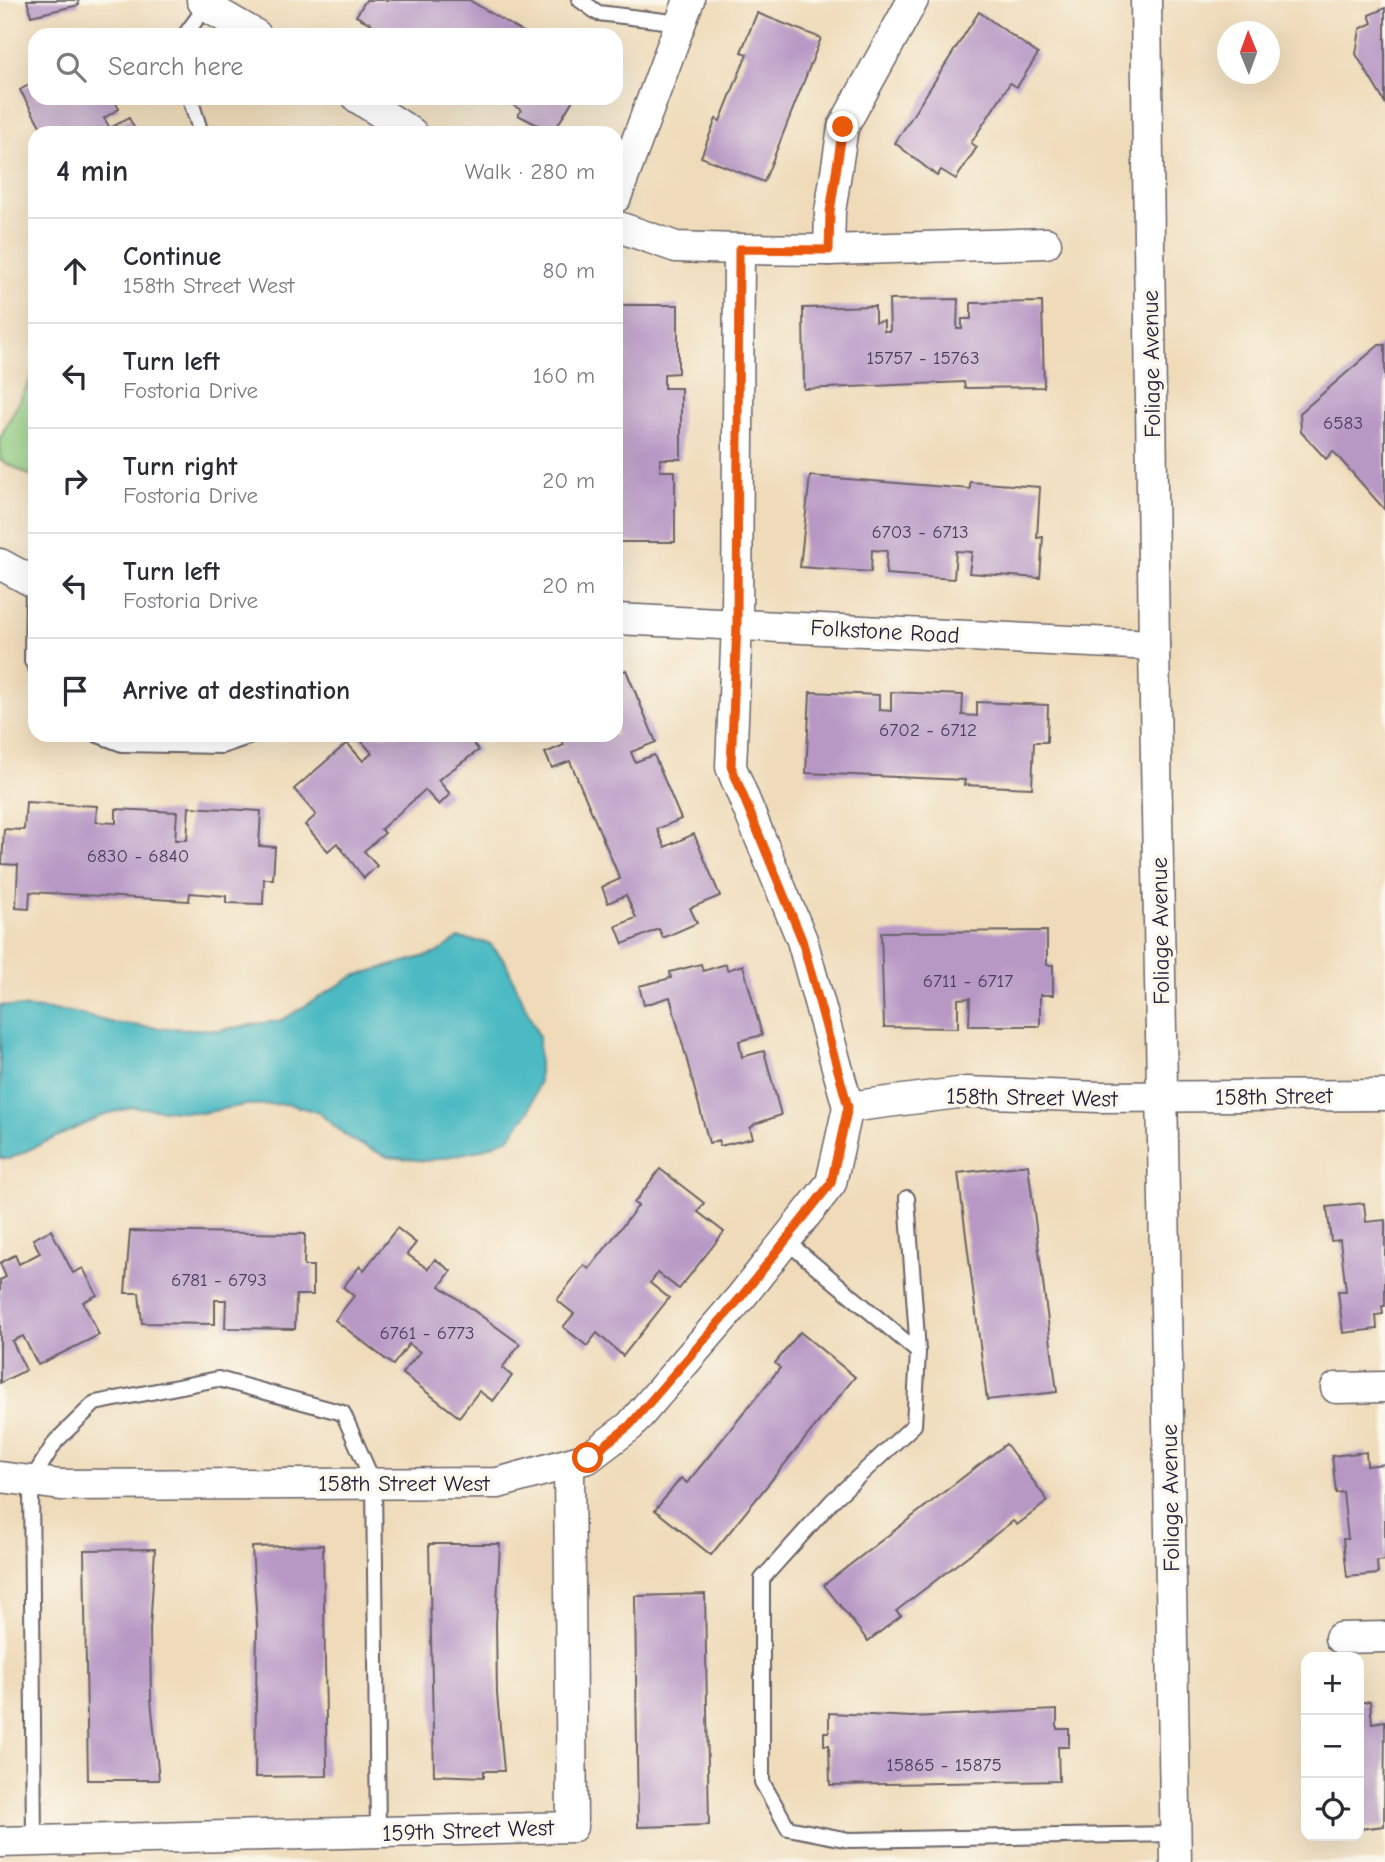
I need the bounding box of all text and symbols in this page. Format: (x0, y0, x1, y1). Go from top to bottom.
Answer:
north arrow (1217, 21, 1280, 84)
search box (28, 28, 623, 105)
icon: search (52, 48, 90, 86)
text: Search here (108, 52, 243, 82)
route end (827, 111, 858, 142)
text: 4 min (56, 154, 128, 189)
text: Walk · 280 m (465, 158, 595, 185)
text: Continue (123, 242, 221, 272)
icon: ahead (56, 252, 94, 290)
text: 80 m (542, 257, 595, 284)
text: 158th Street West (123, 272, 294, 299)
street label: Foliage Avenue (1137, 290, 1166, 438)
text: Turn left (123, 347, 220, 377)
house number: 15757 - 15763 (866, 347, 980, 369)
icon: left (56, 357, 94, 395)
text: 160 m (533, 362, 595, 389)
text: Fostoria Drive (123, 377, 258, 404)
house number: 6583 (1323, 412, 1363, 434)
text: Turn right (123, 452, 237, 482)
icon: right (56, 462, 94, 500)
text: 20 m (542, 467, 595, 494)
text: Fostoria Drive (123, 482, 258, 509)
house number: 6703 - 6713 (871, 521, 969, 543)
text: Turn left (123, 557, 220, 587)
icon: left (56, 567, 94, 605)
text: 20 m (542, 572, 595, 599)
text: Fostoria Drive (123, 587, 258, 614)
street label: Folkstone Road (810, 614, 960, 649)
icon: arrive (56, 672, 94, 710)
text: Arrive at destination (123, 676, 350, 706)
house number: 6702 - 6712 (879, 719, 977, 741)
house number: 6830 - 6840 (87, 845, 189, 867)
street label: Foliage Avenue (1146, 857, 1175, 1005)
house number: 6711 - 6717 (923, 970, 1013, 992)
street label: 158th Street (1215, 1082, 1334, 1111)
street label: 158th Street West (946, 1083, 1119, 1113)
house number: 6781 - 6793 (171, 1269, 267, 1291)
house number: 6761 - 6773 (379, 1322, 475, 1344)
street label: Foliage Avenue (1156, 1424, 1185, 1572)
route start (572, 1442, 603, 1473)
street label: 158th Street West (318, 1470, 491, 1497)
map controls (1301, 1652, 1364, 1841)
button: + (1301, 1652, 1364, 1715)
button: − (1301, 1715, 1364, 1778)
house number: 15865 - 15875 (886, 1754, 1002, 1776)
button: locate (1301, 1778, 1364, 1841)
street label: 159th Street West (382, 1814, 556, 1847)

